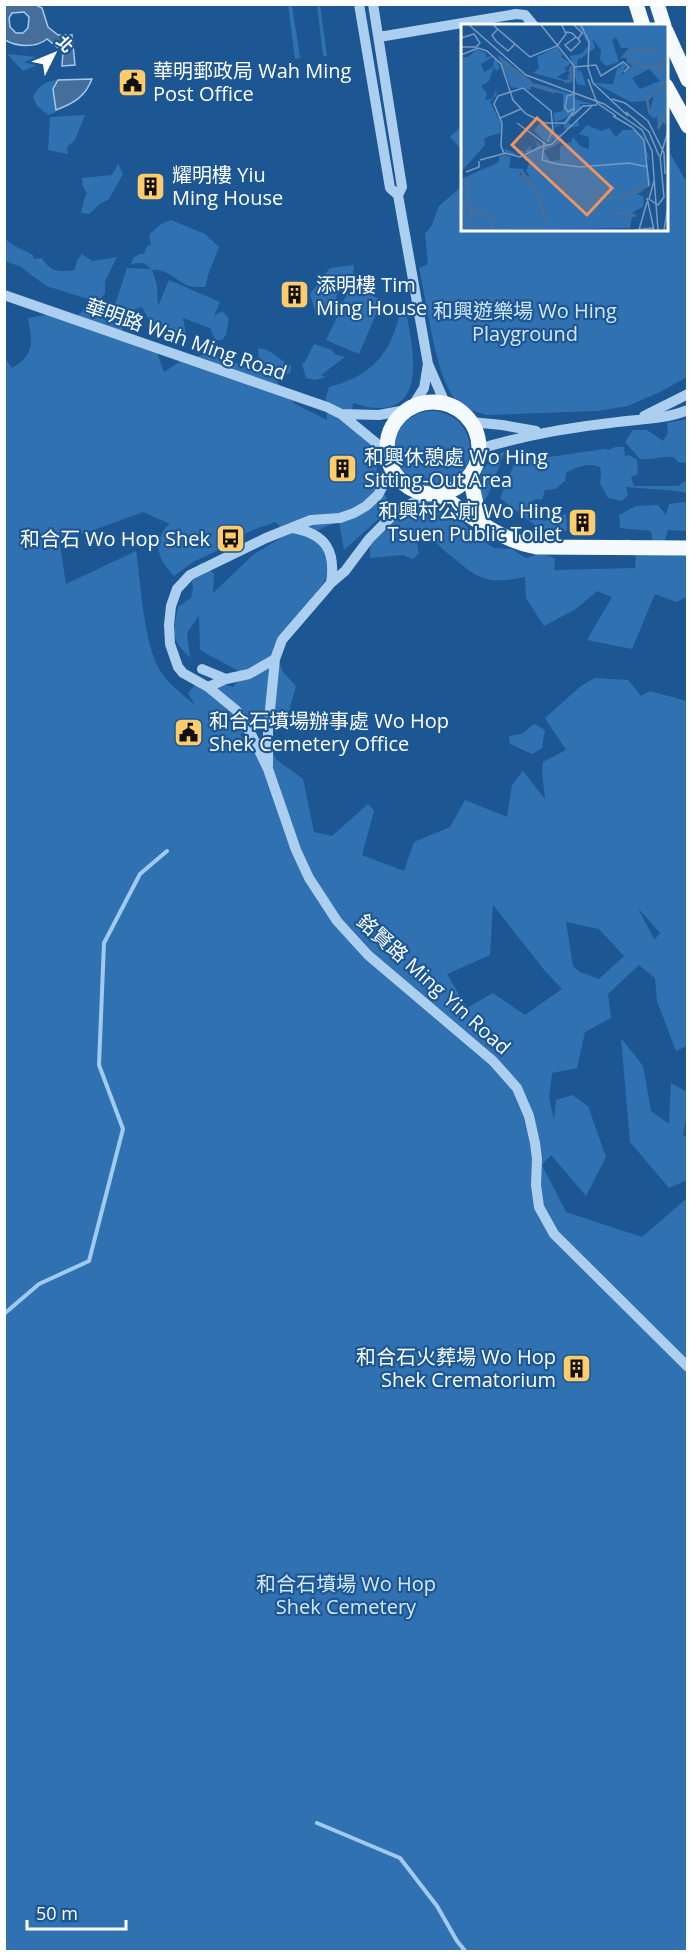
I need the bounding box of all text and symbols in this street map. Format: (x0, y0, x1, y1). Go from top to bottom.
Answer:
north arrow (24, 24, 84, 84)
inset map (461, 24, 668, 231)
text: 北 (51, 30, 78, 57)
place label: 華明郵政局 Wah Ming Post Office (153, 57, 352, 107)
public building icon: 華明郵政局 Wah Ming Post Office (116, 66, 148, 98)
place label: 耀明樓 Yiu Ming House (172, 161, 283, 211)
building icon: 耀明樓 Yiu Ming House (135, 170, 167, 202)
place label: 添明樓 Tim Ming House (316, 271, 427, 321)
building icon: 添明樓 Tim Ming House (279, 279, 311, 311)
street label: 華明路 Wah Ming Road (82, 292, 290, 386)
park label: 和興遊樂場 Wo Hing Playground (433, 297, 617, 347)
place label: 和興休憩處 Wo Hing Sitting-Out Area (364, 443, 548, 493)
building icon: 和興休憩處 Wo Hing Sitting-Out Area (327, 452, 359, 484)
place label: 和興村公廁 Wo Hing Tsuen Public Toilet (378, 497, 562, 547)
building icon: 和興村公廁 Wo Hing Tsuen Public Toilet (567, 506, 599, 538)
bus stop icon: 和合石 Wo Hop Shek (215, 522, 247, 554)
place label: 和合石 Wo Hop Shek (20, 525, 210, 552)
place label: 和合石墳場辦事處 Wo Hop Shek Cemetery Office (209, 707, 449, 757)
public building icon: 和合石墳場辦事處 Wo Hop Shek Cemetery Office (172, 716, 204, 748)
street label: 銘賢路 Ming Yin Road (351, 908, 517, 1060)
place label: 和合石火葬場 Wo Hop Shek Crematorium (356, 1343, 556, 1393)
building icon: 和合石火葬場 Wo Hop Shek Crematorium (561, 1352, 593, 1384)
park label: 和合石墳場 Wo Hop Shek Cemetery (256, 1570, 436, 1620)
scale bar (27, 1893, 126, 1931)
text: 50 m (36, 1901, 78, 1925)

